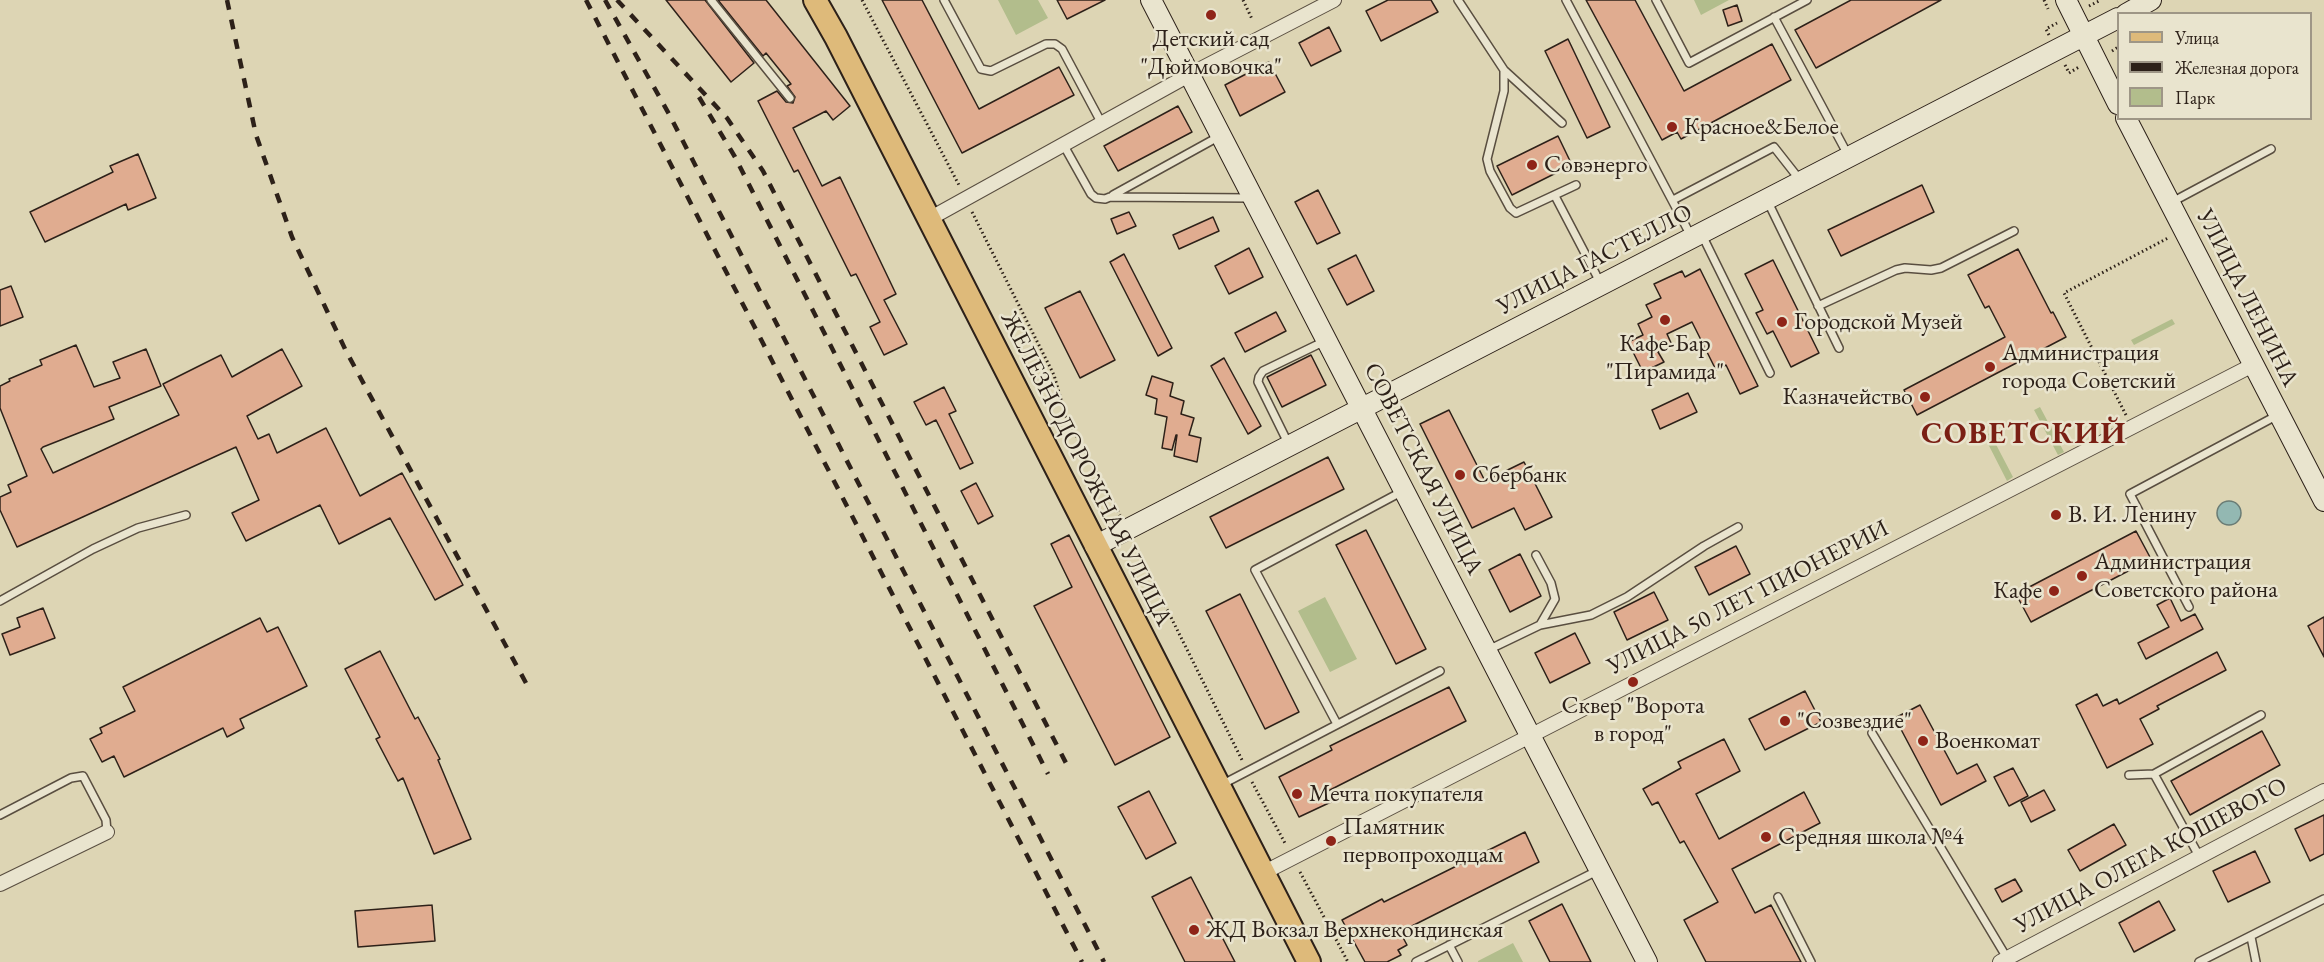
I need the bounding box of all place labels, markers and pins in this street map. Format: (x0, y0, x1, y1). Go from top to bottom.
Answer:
marker: Детский сад "Дюймовочка" (1204, 8, 1218, 22)
place label: Детский сад "Дюймовочка" (1140, 25, 1282, 81)
place label: Красное&Белое (1684, 113, 1839, 141)
marker: Красное&Белое (1665, 120, 1679, 134)
place label: Совэнерго (1544, 151, 1648, 179)
marker: Совэнерго (1525, 158, 1539, 172)
place label: Городской Музей (1794, 308, 1963, 336)
marker: Кафе-Бар "Пирамида" (1658, 313, 1672, 327)
marker: Городской Музей (1775, 315, 1789, 329)
place label: Кафе-Бар "Пирамида" (1606, 330, 1724, 386)
place label: Администрация города Советский (2002, 339, 2176, 395)
marker: Администрация города Советский (1983, 360, 1997, 374)
place label: Казначейство (1783, 383, 1913, 411)
marker: Казначейство (1918, 390, 1932, 404)
place label: Сбербанк (1472, 461, 1567, 489)
marker: Сбербанк (1453, 468, 1467, 482)
place label: В. И. Ленину (2068, 501, 2197, 529)
marker: В. И. Ленину (2049, 508, 2063, 522)
place label: Администрация Советского района (2094, 548, 2278, 604)
marker: Администрация Советского района (2075, 569, 2089, 583)
place label: Кафе (1993, 577, 2042, 605)
marker: Кафе (2047, 584, 2061, 598)
marker: Сквер "Ворота в город" (1626, 675, 1640, 689)
place label: Сквер "Ворота в город" (1562, 692, 1704, 748)
place label: "Созвездие" (1797, 707, 1912, 735)
marker: "Созвездие" (1778, 714, 1792, 728)
place label: Военкомат (1935, 727, 2040, 755)
marker: Военкомат (1916, 734, 1930, 748)
place label: Мечта покупателя (1309, 780, 1484, 808)
marker: Мечта покупателя (1290, 787, 1304, 801)
place label: Памятник первопроходцам (1343, 813, 1503, 869)
place label: Средняя школа №4 (1778, 823, 1964, 851)
marker: Средняя школа №4 (1759, 830, 1773, 844)
marker: Памятник первопроходцам (1324, 834, 1338, 848)
place label: ЖД Вокзал Верхнекондинская (1206, 916, 1503, 944)
marker: ЖД Вокзал Верхнекондинская (1187, 923, 1201, 937)

